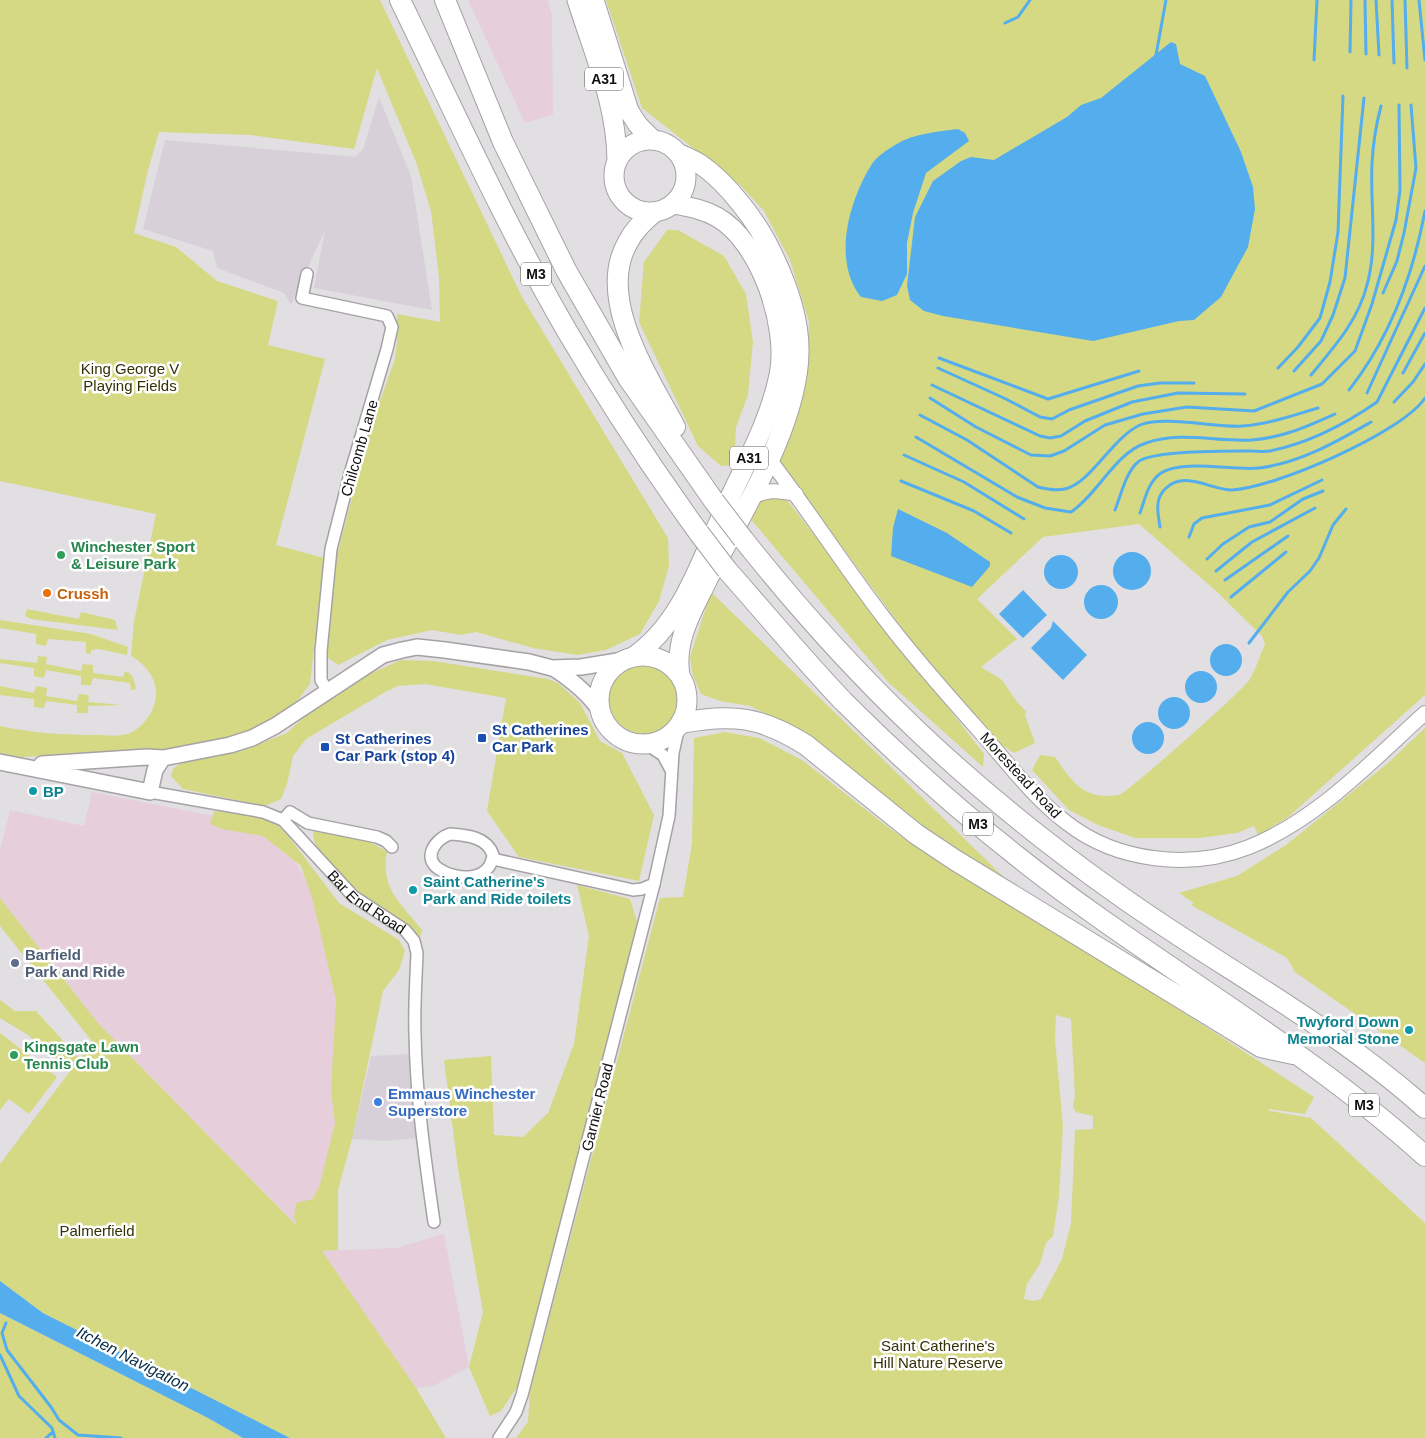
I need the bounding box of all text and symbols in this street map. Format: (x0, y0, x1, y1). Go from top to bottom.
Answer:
road number: A31 (585, 68, 623, 90)
road number: M3 (521, 262, 551, 286)
park label: King George V Playing Fields (81, 360, 179, 394)
street label: Chilcomb Lane (337, 398, 381, 498)
road number: A31 (730, 446, 768, 469)
place label: Winchester Sport & Leisure Park (71, 538, 195, 572)
marker: Winchester Sport & Leisure Park (55, 549, 67, 561)
place label: Crussh (57, 585, 109, 602)
marker: Crussh (41, 587, 53, 599)
place label: St Catherines Car Park (492, 721, 589, 755)
street label: Morestead Road (977, 729, 1065, 821)
place label: St Catherines Car Park (stop 4) (335, 730, 455, 764)
marker: St Catherines Car Park (476, 732, 488, 744)
marker: St Catherines Car Park (stop 4) (319, 741, 331, 753)
place label: BP (43, 783, 64, 800)
marker: BP (27, 785, 39, 797)
road number: M3 (963, 812, 993, 836)
street label: Bar End Road (325, 866, 409, 937)
place label: Saint Catherine's Park and Ride toilets (423, 873, 571, 907)
marker: Saint Catherine's Park and Ride toilets (407, 884, 419, 896)
place label: Barfield Park and Ride (25, 946, 125, 980)
marker: Barfield Park and Ride (9, 957, 21, 969)
place label: Twyford Down Memorial Stone (1287, 1013, 1399, 1047)
marker: Twyford Down Memorial Stone (1403, 1024, 1415, 1036)
place label: Kingsgate Lawn Tennis Club (24, 1038, 139, 1072)
marker: Kingsgate Lawn Tennis Club (8, 1049, 20, 1061)
street label: Garnier Road (578, 1061, 616, 1153)
place label: Emmaus Winchester Superstore (388, 1085, 536, 1119)
road number: M3 (1349, 1094, 1379, 1116)
marker: Emmaus Winchester Superstore (372, 1096, 384, 1108)
park label: Palmerfield (59, 1222, 135, 1239)
water label: Itchen Navigation (74, 1323, 192, 1395)
park label: Saint Catherine's Hill Nature Reserve (873, 1337, 1003, 1371)

